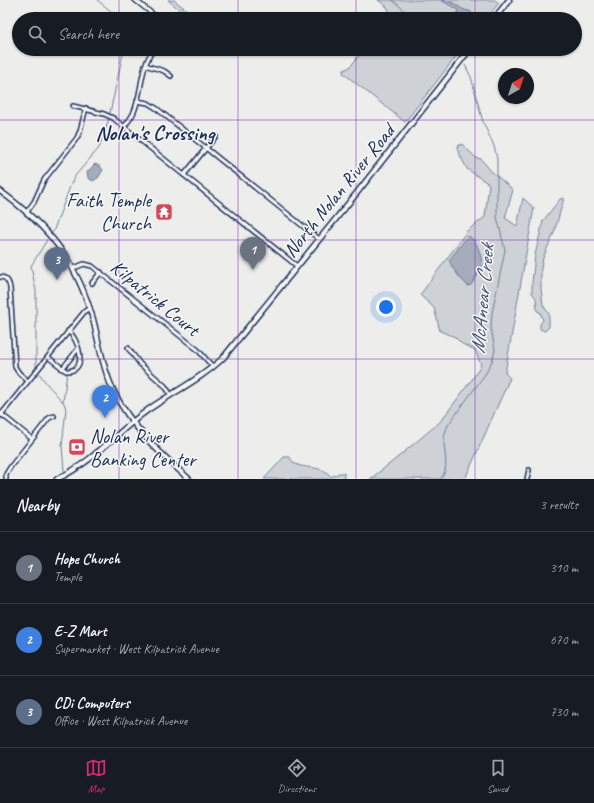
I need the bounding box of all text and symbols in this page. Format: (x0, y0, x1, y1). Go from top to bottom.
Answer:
search box (12, 12, 582, 56)
icon: search (26, 23, 48, 45)
text: Search here (58, 25, 119, 44)
north arrow (498, 68, 534, 104)
street label: North Nolan River Road (278, 117, 402, 262)
district label: Nolan's Crossing (96, 120, 217, 146)
place label: Faith Temple Church (66, 188, 153, 236)
temple icon: Faith Temple Church (154, 202, 174, 222)
pin: 1 (240, 237, 266, 270)
water label: McAnear Creek (464, 240, 500, 355)
pin: 3 (44, 247, 70, 280)
street label: Kilpatrick Court (105, 255, 206, 343)
your location (376, 297, 396, 317)
pin: 2 (92, 385, 118, 418)
place label: Nolan River Banking Center (90, 424, 197, 472)
bank icon: Nolan River Banking Center (67, 437, 87, 457)
text: Nearby (16, 495, 59, 516)
text: 3 results (540, 497, 578, 513)
text: Hope Church (54, 550, 120, 569)
text: 1 (26, 560, 32, 576)
text: 310 m (550, 560, 578, 576)
text: Temple (54, 569, 82, 585)
text: E-Z Mart (54, 622, 106, 641)
text: 2 (26, 632, 32, 648)
text: 670 m (550, 632, 578, 648)
text: Supermarket · West Kilpatrick Avenue (54, 641, 219, 657)
text: CDi Computers (54, 694, 130, 713)
text: 3 (26, 704, 32, 720)
text: 730 m (550, 704, 578, 720)
text: Office · West Kilpatrick Avenue (54, 713, 187, 729)
tab: Map (85, 757, 107, 795)
tab: Directions (278, 757, 316, 795)
tab: Saved (487, 757, 509, 795)

